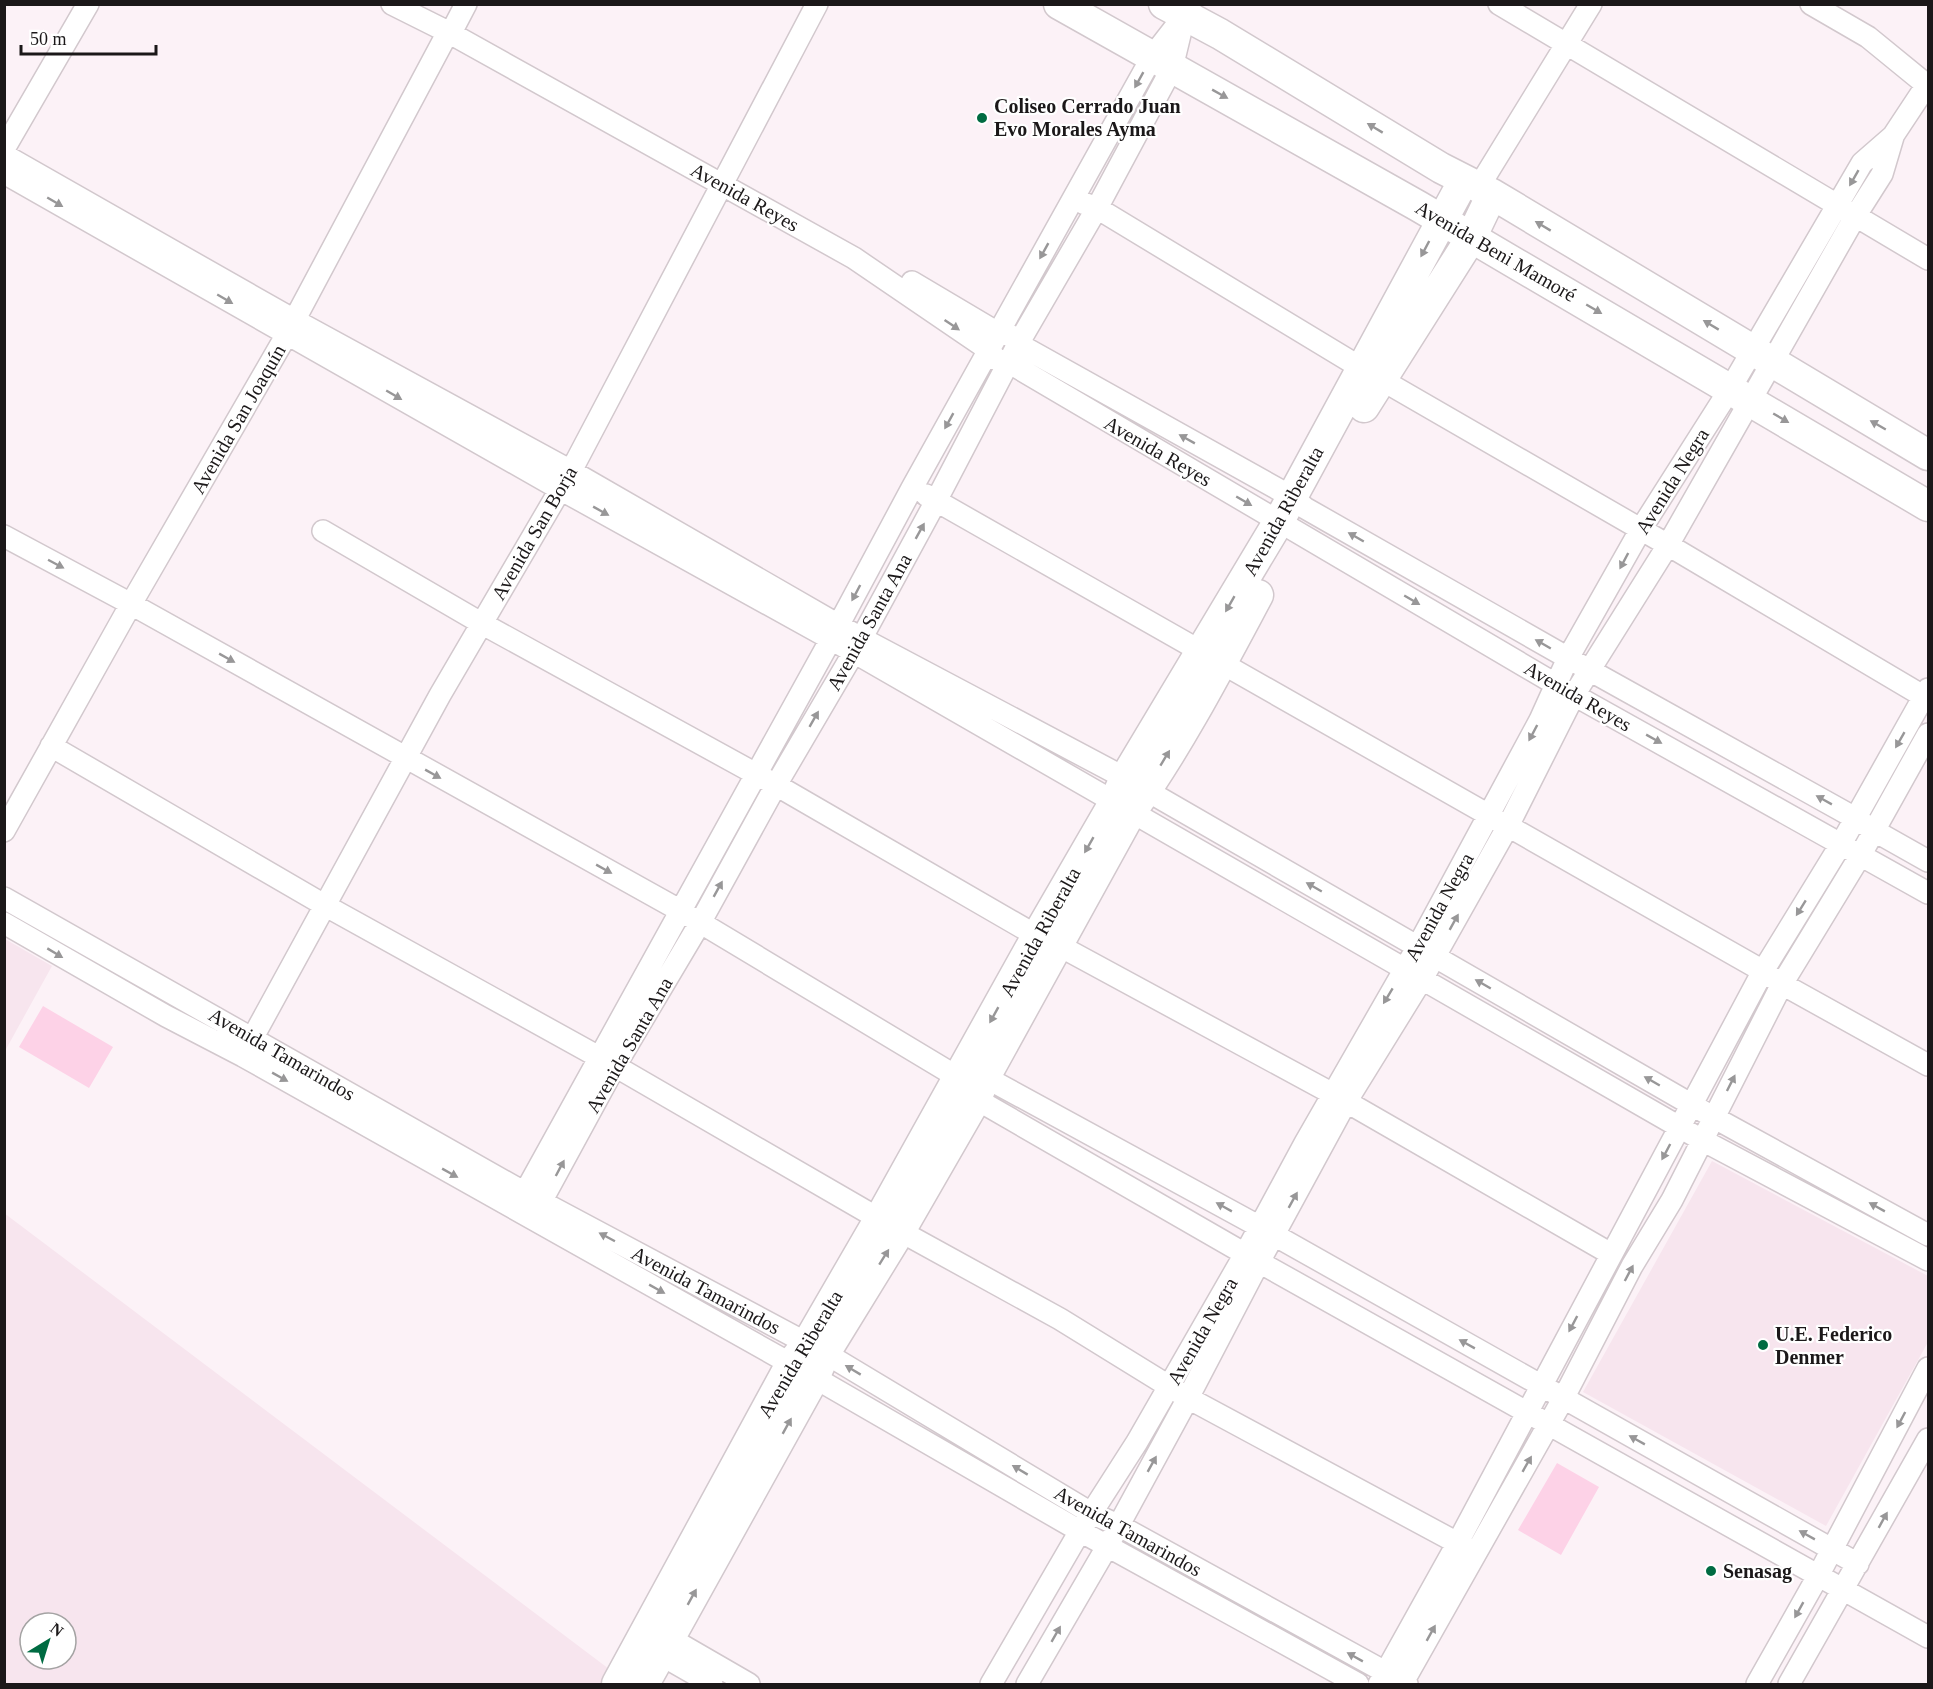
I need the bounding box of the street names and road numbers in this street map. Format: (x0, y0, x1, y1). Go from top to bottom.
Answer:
street label: Avenida Reyes (687, 158, 803, 237)
street label: Avenida Beni Mamoré (1412, 196, 1580, 306)
street label: Avenida San Joaquín (186, 341, 291, 498)
street label: Avenida Reyes (1100, 411, 1216, 492)
street label: Avenida Negra (1631, 424, 1714, 538)
street label: Avenida Riberalta (1238, 442, 1328, 580)
street label: Avenida San Borja (487, 462, 582, 604)
street label: Avenida Santa Ana (822, 550, 916, 694)
street label: Avenida Reyes (1520, 656, 1636, 737)
street label: Avenida Negra (1400, 849, 1479, 965)
street label: Avenida Riberalta (995, 863, 1085, 1001)
street label: Avenida Santa Ana (581, 973, 677, 1117)
street label: Avenida Tamarindos (205, 1003, 359, 1105)
street label: Avenida Tamarindos (628, 1242, 784, 1339)
street label: Avenida Negra (1162, 1273, 1242, 1389)
street label: Avenida Riberalta (753, 1286, 847, 1422)
street label: Avenida Tamarindos (1050, 1481, 1206, 1581)

